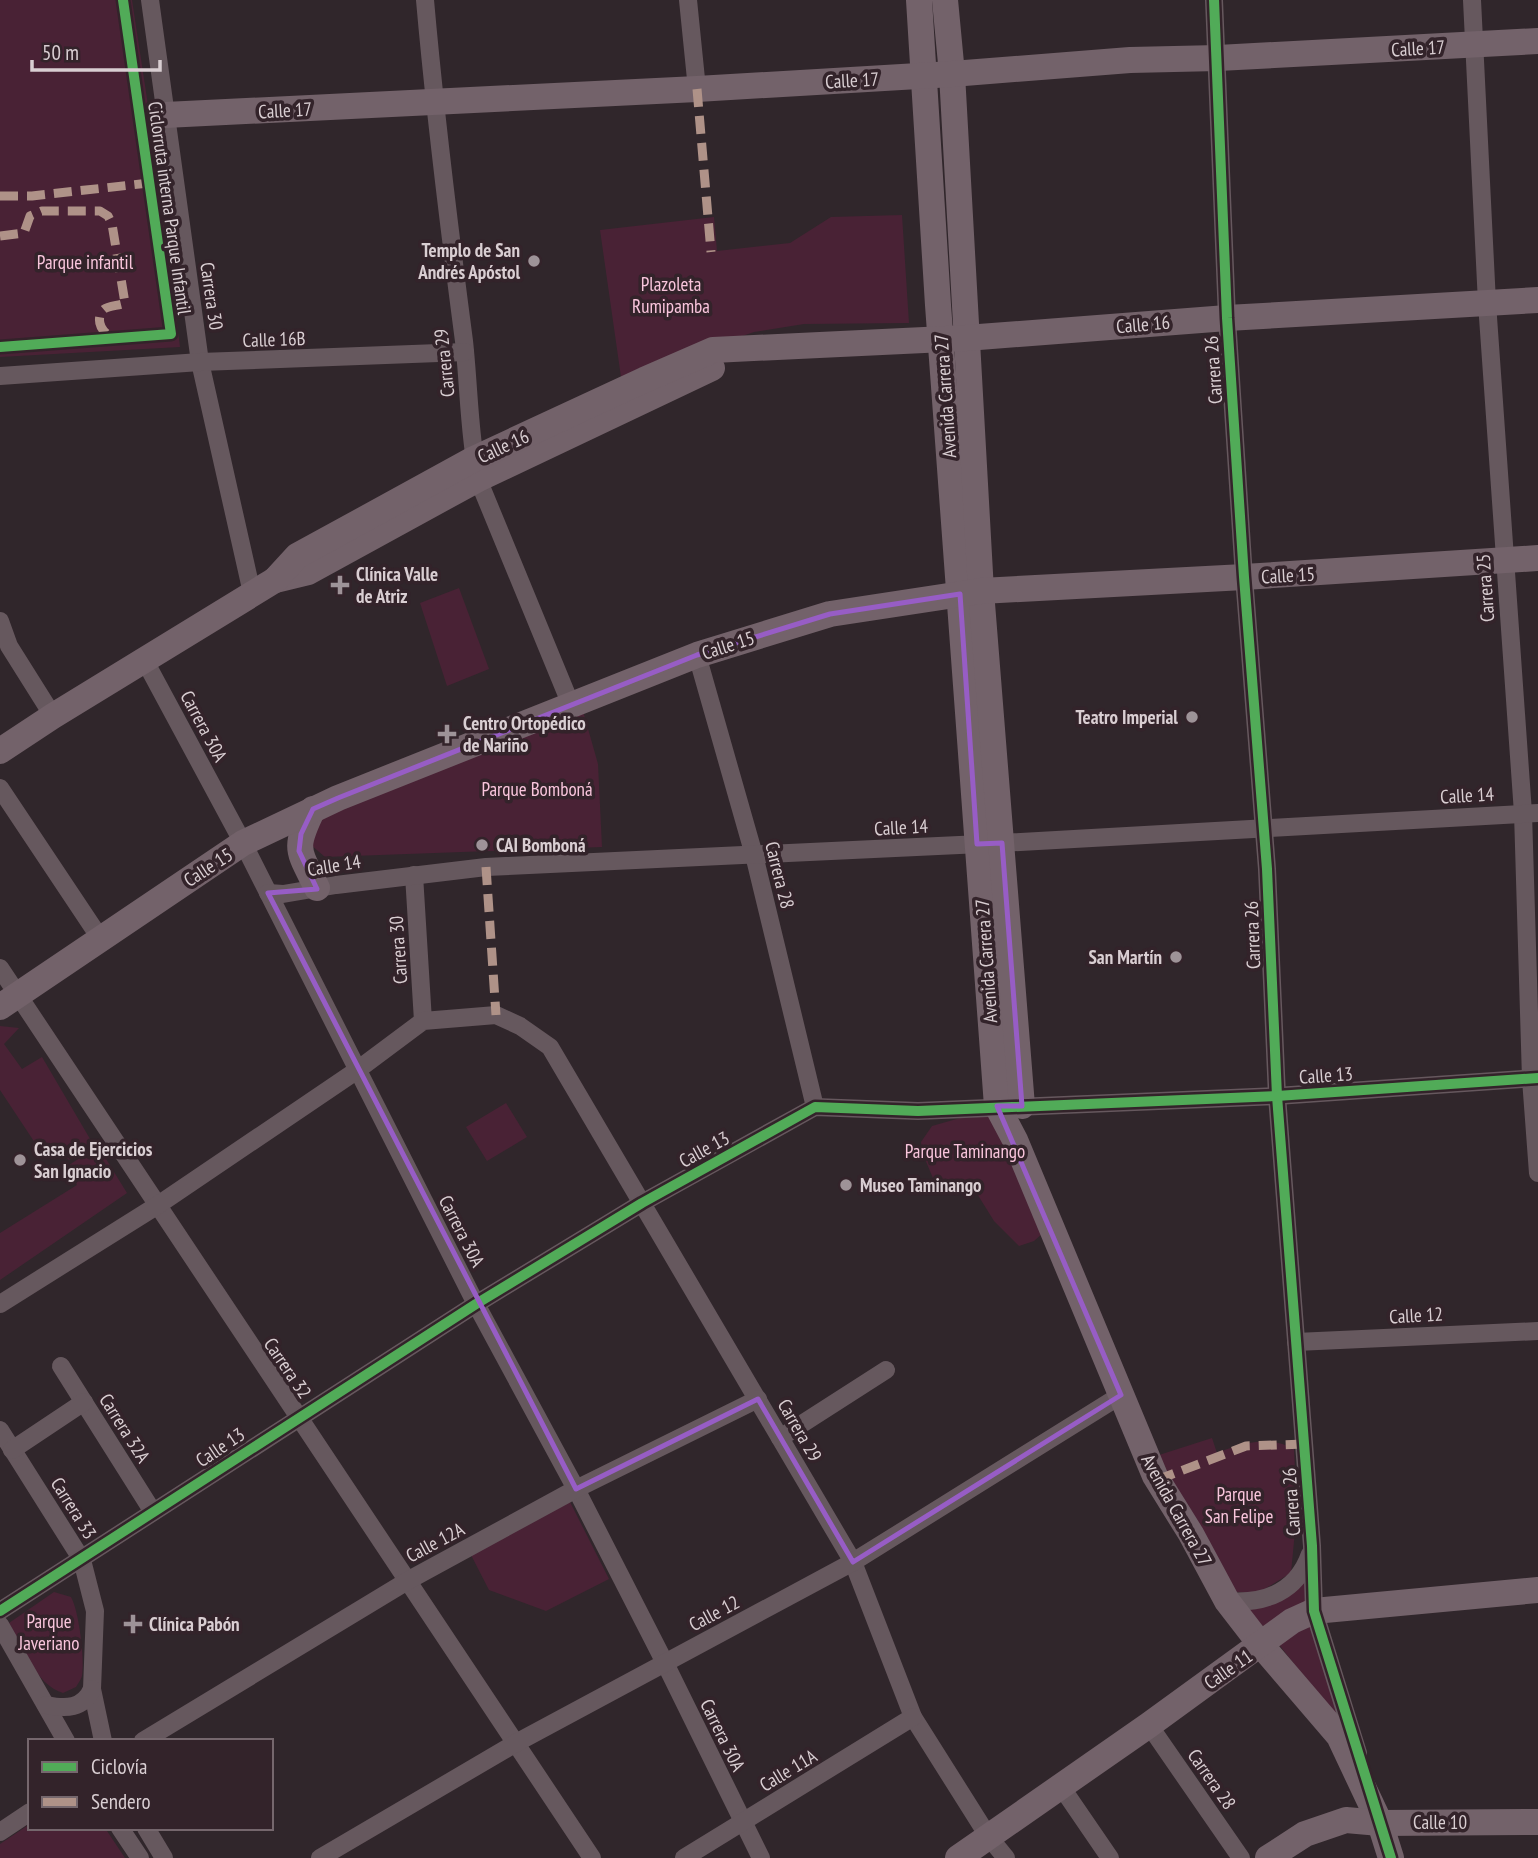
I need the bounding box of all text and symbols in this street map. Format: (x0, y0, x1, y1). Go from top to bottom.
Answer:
scale bar (32, 28, 159, 72)
street label: Calle 17 (1390, 35, 1446, 61)
text: 50 m (42, 39, 79, 66)
street label: Calle 17 (824, 67, 880, 93)
street label: Calle 17 (257, 97, 313, 123)
street label: Ciclorruta interna Parque Infantil (143, 100, 197, 317)
place label: Templo de San Andrés Apóstol (417, 238, 520, 284)
park label: Parque infantil (37, 250, 134, 274)
marker: Templo de San Andrés Apóstol (526, 253, 542, 269)
street label: Carrera 30 (195, 261, 229, 331)
park label: Plazoleta Rumipamba (632, 272, 710, 318)
street label: Calle 16 (1115, 310, 1171, 338)
street label: Calle 16B (242, 326, 306, 352)
street label: Carrera 29 (428, 328, 460, 398)
street label: Avenida Carrera 27 (929, 333, 961, 459)
street label: Carrera 26 (1199, 335, 1227, 405)
street label: Calle 16 (474, 424, 532, 468)
street label: Carrera 25 (1471, 553, 1499, 623)
place label: Clínica Valle de Atriz (356, 562, 438, 608)
street label: Calle 15 (1260, 562, 1316, 588)
marker: Clínica Valle de Atriz (330, 575, 350, 595)
street label: Calle 15 (699, 625, 757, 665)
street label: Carrera 30A (175, 686, 233, 766)
place label: Teatro Imperial (1076, 705, 1178, 729)
marker: Teatro Imperial (1184, 709, 1200, 725)
place label: Centro Ortopédico de Nariño (463, 711, 586, 757)
marker: Centro Ortopédico de Nariño (437, 724, 457, 744)
park label: Parque Bomboná (481, 777, 593, 801)
street label: Calle 14 (1439, 782, 1495, 808)
street label: Calle 14 (873, 814, 929, 840)
place label: CAI Bomboná (496, 833, 586, 857)
marker: CAI Bomboná (474, 837, 490, 853)
street label: Carrera 28 (760, 839, 800, 911)
street label: Calle 15 (179, 842, 237, 892)
street label: Calle 14 (306, 849, 363, 881)
street label: Avenida Carrera 27 (970, 898, 1002, 1024)
street label: Carrera 26 (1239, 900, 1265, 970)
street label: Carrera 30 (384, 915, 412, 985)
place label: San Martín (1089, 945, 1162, 969)
marker: San Martín (1168, 949, 1184, 965)
street label: Calle 13 (1298, 1061, 1354, 1089)
street label: Calle 13 (675, 1125, 733, 1173)
place label: Casa de Ejercicios San Ignacio (34, 1137, 153, 1183)
park label: Parque Taminango (905, 1139, 1025, 1163)
marker: Casa de Ejercicios San Ignacio (12, 1152, 28, 1168)
place label: Museo Taminango (860, 1173, 982, 1197)
marker: Museo Taminango (838, 1177, 854, 1193)
street label: Carrera 30A (434, 1191, 490, 1271)
street label: Calle 12 (1388, 1302, 1444, 1328)
street label: Carrera 32 (259, 1333, 317, 1403)
street label: Carrera 32A (94, 1389, 156, 1467)
street label: Carrera 29 (773, 1394, 827, 1466)
street label: Calle 13 (191, 1422, 249, 1472)
street label: Avenida Carrera 27 (1136, 1450, 1218, 1570)
street label: Carrera 26 (1277, 1467, 1305, 1537)
street label: Carrera 33 (46, 1473, 102, 1543)
park label: Parque San Felipe (1205, 1482, 1273, 1528)
street label: Calle 12A (402, 1517, 468, 1567)
street label: Calle 12 (685, 1590, 743, 1636)
park label: Parque Javeriano (18, 1609, 79, 1655)
place label: Clínica Pabón (149, 1612, 240, 1636)
marker: Clínica Pabón (123, 1614, 143, 1634)
street label: Calle 11 (1199, 1644, 1257, 1694)
street label: Carrera 30A (695, 1695, 751, 1775)
legend (28, 1739, 273, 1830)
street label: Calle 11A (755, 1744, 821, 1796)
street label: Carrera 28 (1183, 1744, 1241, 1814)
text: Ciclovía (91, 1753, 148, 1780)
text: Sendero (91, 1788, 150, 1815)
street label: Calle 10 (1413, 1810, 1467, 1834)

